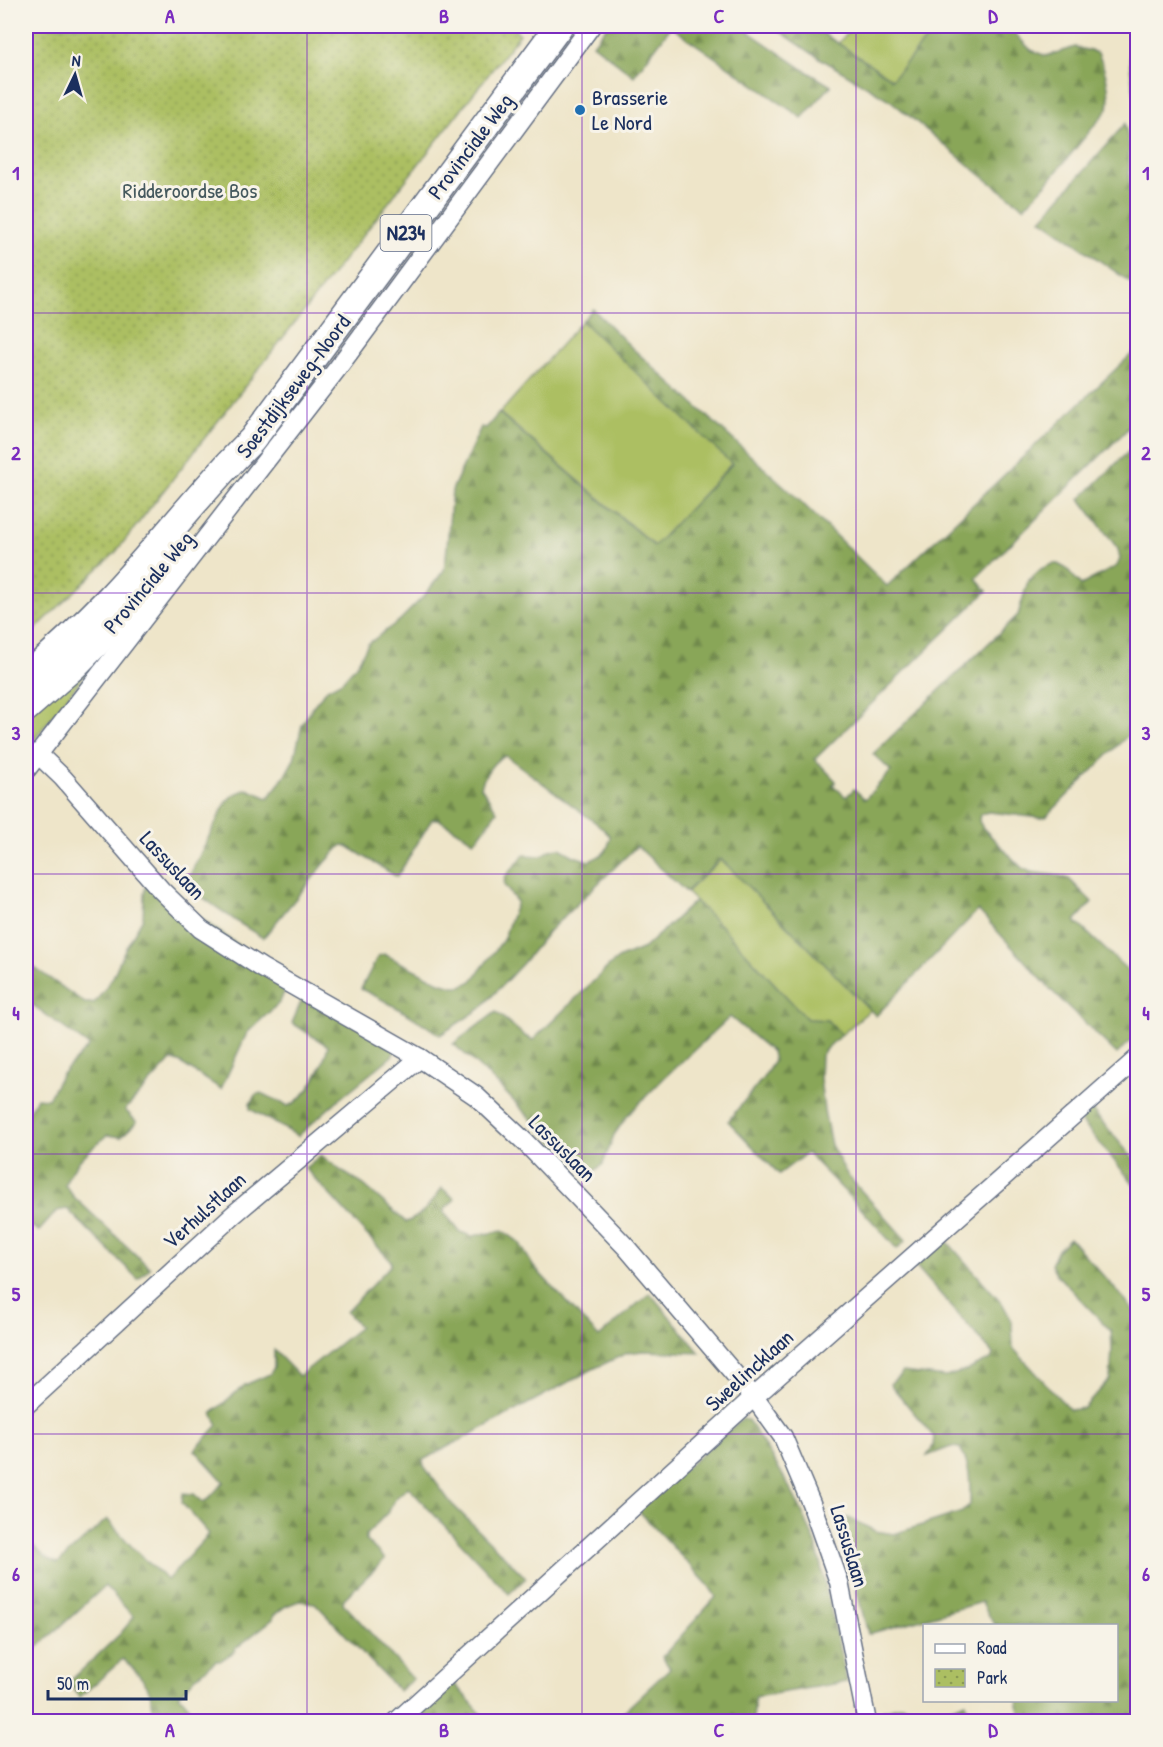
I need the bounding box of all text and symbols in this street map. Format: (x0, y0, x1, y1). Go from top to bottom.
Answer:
text: A (165, 2, 175, 29)
text: B (439, 2, 449, 29)
text: C (714, 2, 725, 29)
text: D (988, 2, 998, 29)
north arrow (45, 45, 105, 105)
text: N (71, 49, 82, 71)
place label: Brasserie Le Nord (592, 82, 668, 137)
street label: Provinciale Weg (420, 87, 520, 205)
marker: Brasserie Le Nord (573, 103, 587, 117)
text: 1 (12, 159, 20, 186)
text: 1 (1142, 159, 1150, 186)
park label: Ridderoordse Bos (123, 175, 257, 205)
road number: N234 (380, 215, 432, 251)
street label: Soestdijkseweg-Noord (229, 308, 357, 464)
text: 2 (11, 439, 21, 466)
text: 2 (1141, 439, 1151, 466)
street label: Provinciale Weg (96, 524, 200, 640)
text: 3 (12, 719, 21, 746)
text: 3 (1142, 719, 1151, 746)
street label: Lassuslaan (133, 824, 213, 906)
text: 4 (12, 999, 20, 1026)
text: 4 (1142, 999, 1150, 1026)
street label: Lassuslaan (523, 1108, 603, 1188)
street label: Verhulstlaan (156, 1165, 252, 1255)
text: 5 (12, 1280, 21, 1307)
text: 5 (1142, 1280, 1151, 1307)
street label: Sweelincklaan (698, 1322, 800, 1418)
street label: Lassuslaan (823, 1501, 877, 1591)
text: 6 (12, 1560, 20, 1587)
text: 6 (1142, 1560, 1150, 1587)
legend (923, 1624, 1118, 1702)
text: Road (977, 1635, 1007, 1660)
scale bar (48, 1663, 186, 1701)
text: Park (977, 1665, 1008, 1690)
text: 50 m (57, 1671, 89, 1696)
text: A (165, 1716, 175, 1743)
text: B (439, 1716, 449, 1743)
text: C (714, 1716, 725, 1743)
text: D (988, 1716, 998, 1743)

